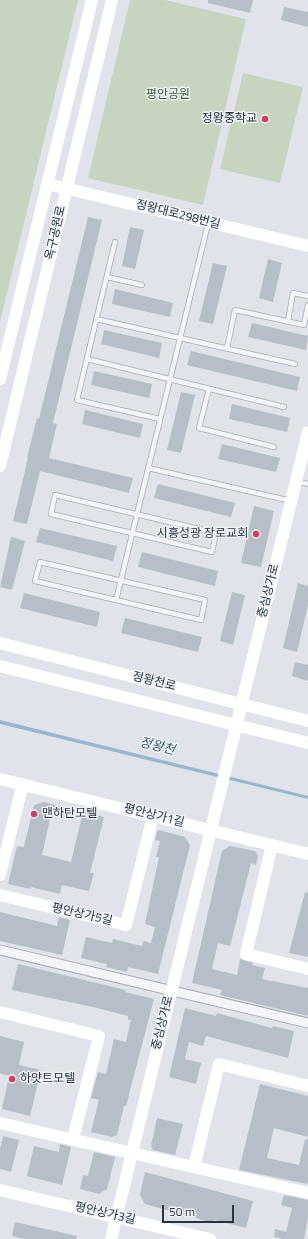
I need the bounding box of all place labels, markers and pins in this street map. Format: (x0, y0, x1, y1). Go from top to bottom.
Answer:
place label: 정왕중학교 (202, 112, 257, 126)
marker: 정왕중학교 (260, 114, 270, 124)
place label: 시흥성광 장로교회 (157, 527, 248, 541)
marker: 시흥성광 장로교회 (251, 529, 261, 539)
place label: 맨하탄모텔 (42, 807, 97, 821)
marker: 맨하탄모텔 (29, 809, 39, 819)
place label: 하얏트모텔 (20, 1072, 75, 1086)
marker: 하얏트모텔 (7, 1074, 17, 1084)

